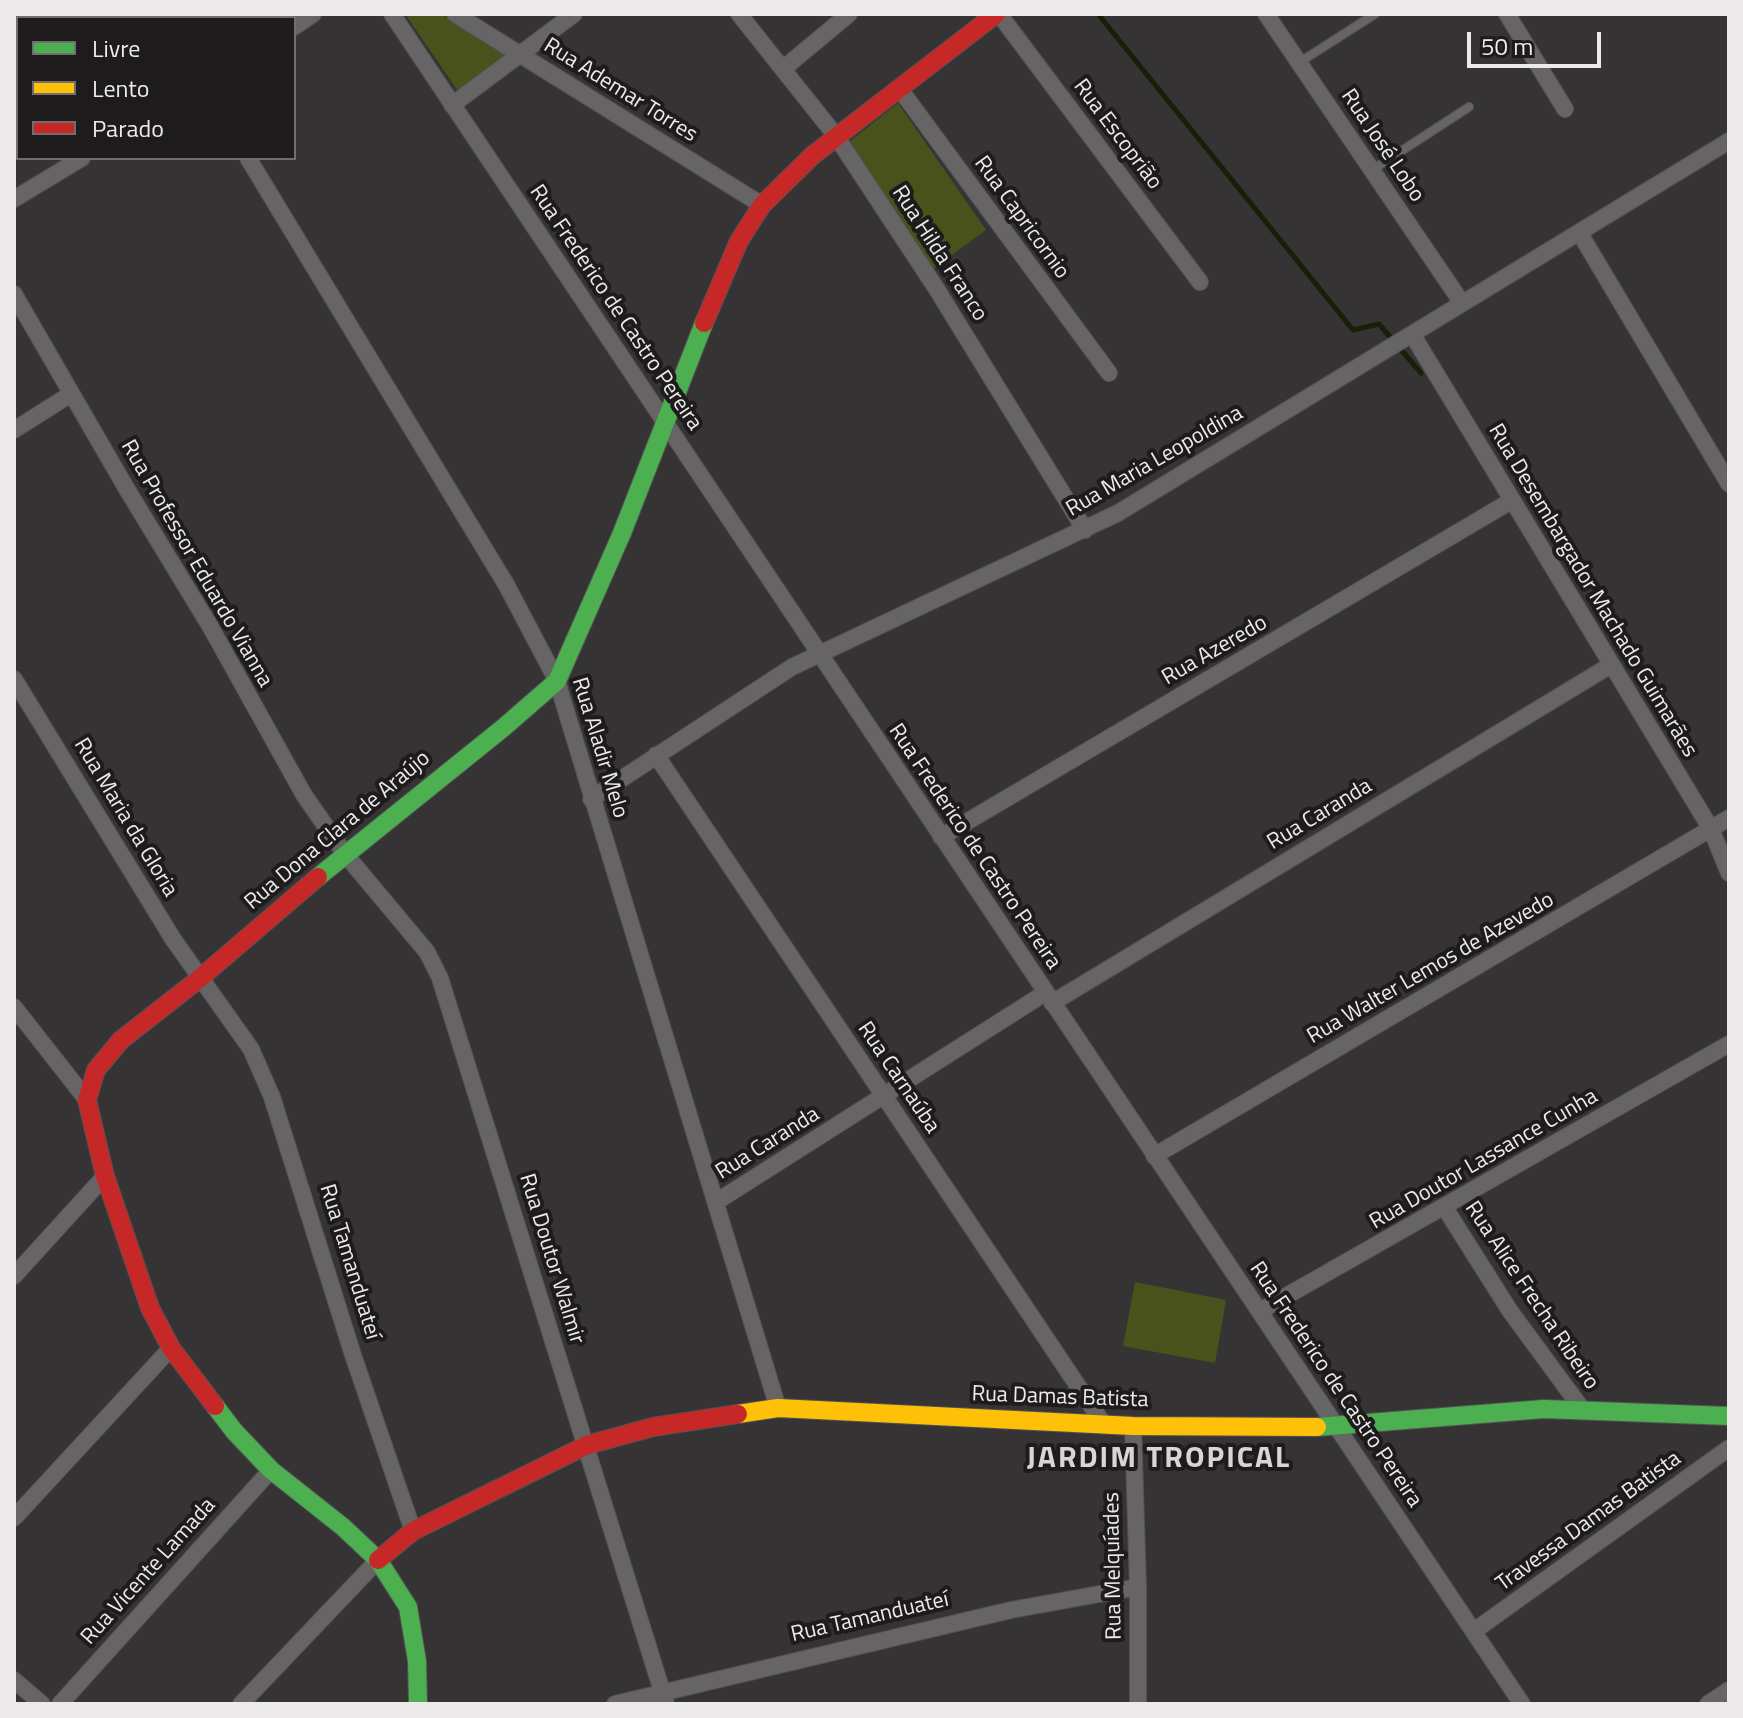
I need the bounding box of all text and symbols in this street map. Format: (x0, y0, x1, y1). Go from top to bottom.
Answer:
legend (16, 16, 296, 160)
scale bar (1471, 16, 1605, 66)
text: 50 m (1481, 28, 1533, 64)
text: Livre (92, 30, 140, 66)
street label: Rua Ademar Torres (538, 33, 702, 149)
text: Lento (92, 70, 149, 106)
street label: Rua Escoprião (1067, 75, 1167, 195)
street label: Rua José Lobo (1335, 85, 1429, 207)
text: Parado (92, 110, 164, 146)
street label: Rua Capricornio (968, 152, 1074, 284)
street label: Rua Frederico de Castro Pereira (523, 180, 707, 436)
street label: Rua Hilda Franco (885, 181, 993, 327)
street label: Rua Maria Leopoldina (1062, 401, 1248, 523)
street label: Rua Desembargador Machado Guimarães (1482, 420, 1702, 762)
street label: Rua Professor Eduardo Vianna (114, 436, 278, 692)
street label: Rua Azeredo (1158, 610, 1272, 692)
street label: Rua Aladir Melo (565, 675, 633, 821)
street label: Rua Frederico de Castro Pereira (882, 719, 1066, 975)
street label: Rua Maria da Gloria (67, 734, 183, 902)
street label: Rua Dona Clara de Araújo (240, 746, 436, 916)
street label: Rua Caranda (1263, 774, 1377, 856)
street label: Rua Walter Lemos de Azevedo (1303, 887, 1559, 1051)
street label: Rua Carnaúba (851, 1017, 945, 1139)
street label: Rua Doutor Lassance Cunha (1365, 1084, 1603, 1236)
street label: Rua Caranda (711, 1102, 825, 1186)
street label: Rua Doutor Walmir (513, 1171, 589, 1347)
street label: Rua Tamanduateí (313, 1181, 385, 1343)
street label: Rua Alice Frecha Ribeiro (1458, 1197, 1604, 1395)
street label: Rua Frederico de Castro Pereira (1243, 1257, 1427, 1513)
street label: Rua Damas Batista (971, 1382, 1149, 1414)
district label: JARDIM TROPICAL (1027, 1442, 1291, 1478)
street label: Travessa Damas Batista (1492, 1446, 1686, 1598)
street label: Rua Melquíades (1100, 1492, 1128, 1640)
street label: Rua Vicente Lamada (76, 1493, 222, 1651)
street label: Rua Tamanduateí (789, 1587, 951, 1649)

